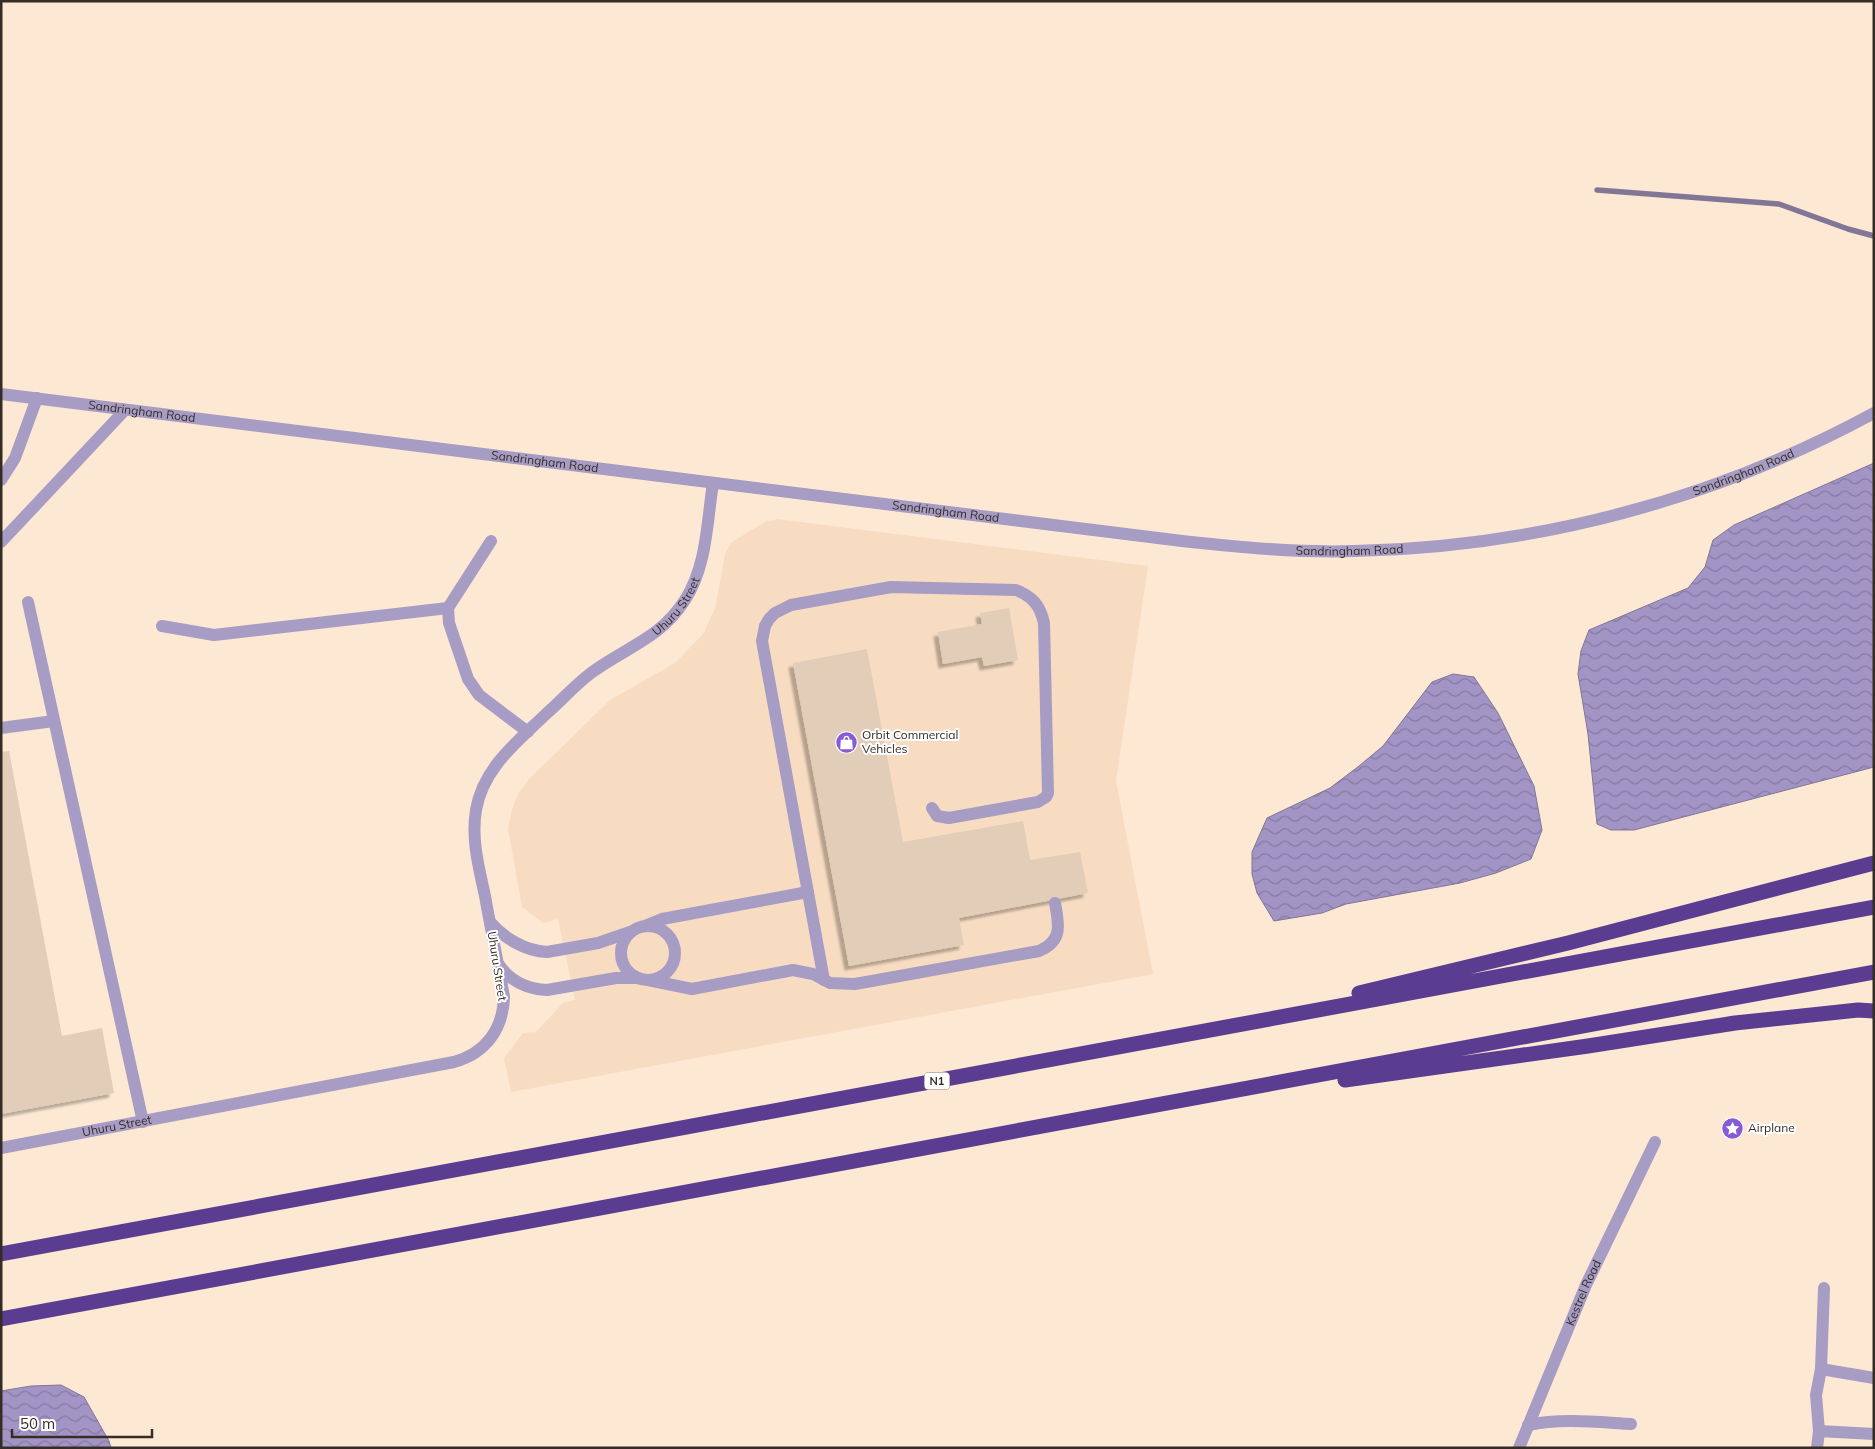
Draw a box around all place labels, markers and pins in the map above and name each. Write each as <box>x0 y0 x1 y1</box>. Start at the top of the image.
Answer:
place label: Orbit Commercial Vehicles <box>862 727 958 756</box>
shop icon: Orbit Commercial Vehicles <box>834 730 858 754</box>
place icon: Airplane <box>1720 1116 1744 1140</box>
place label: Airplane <box>1748 1120 1795 1135</box>

